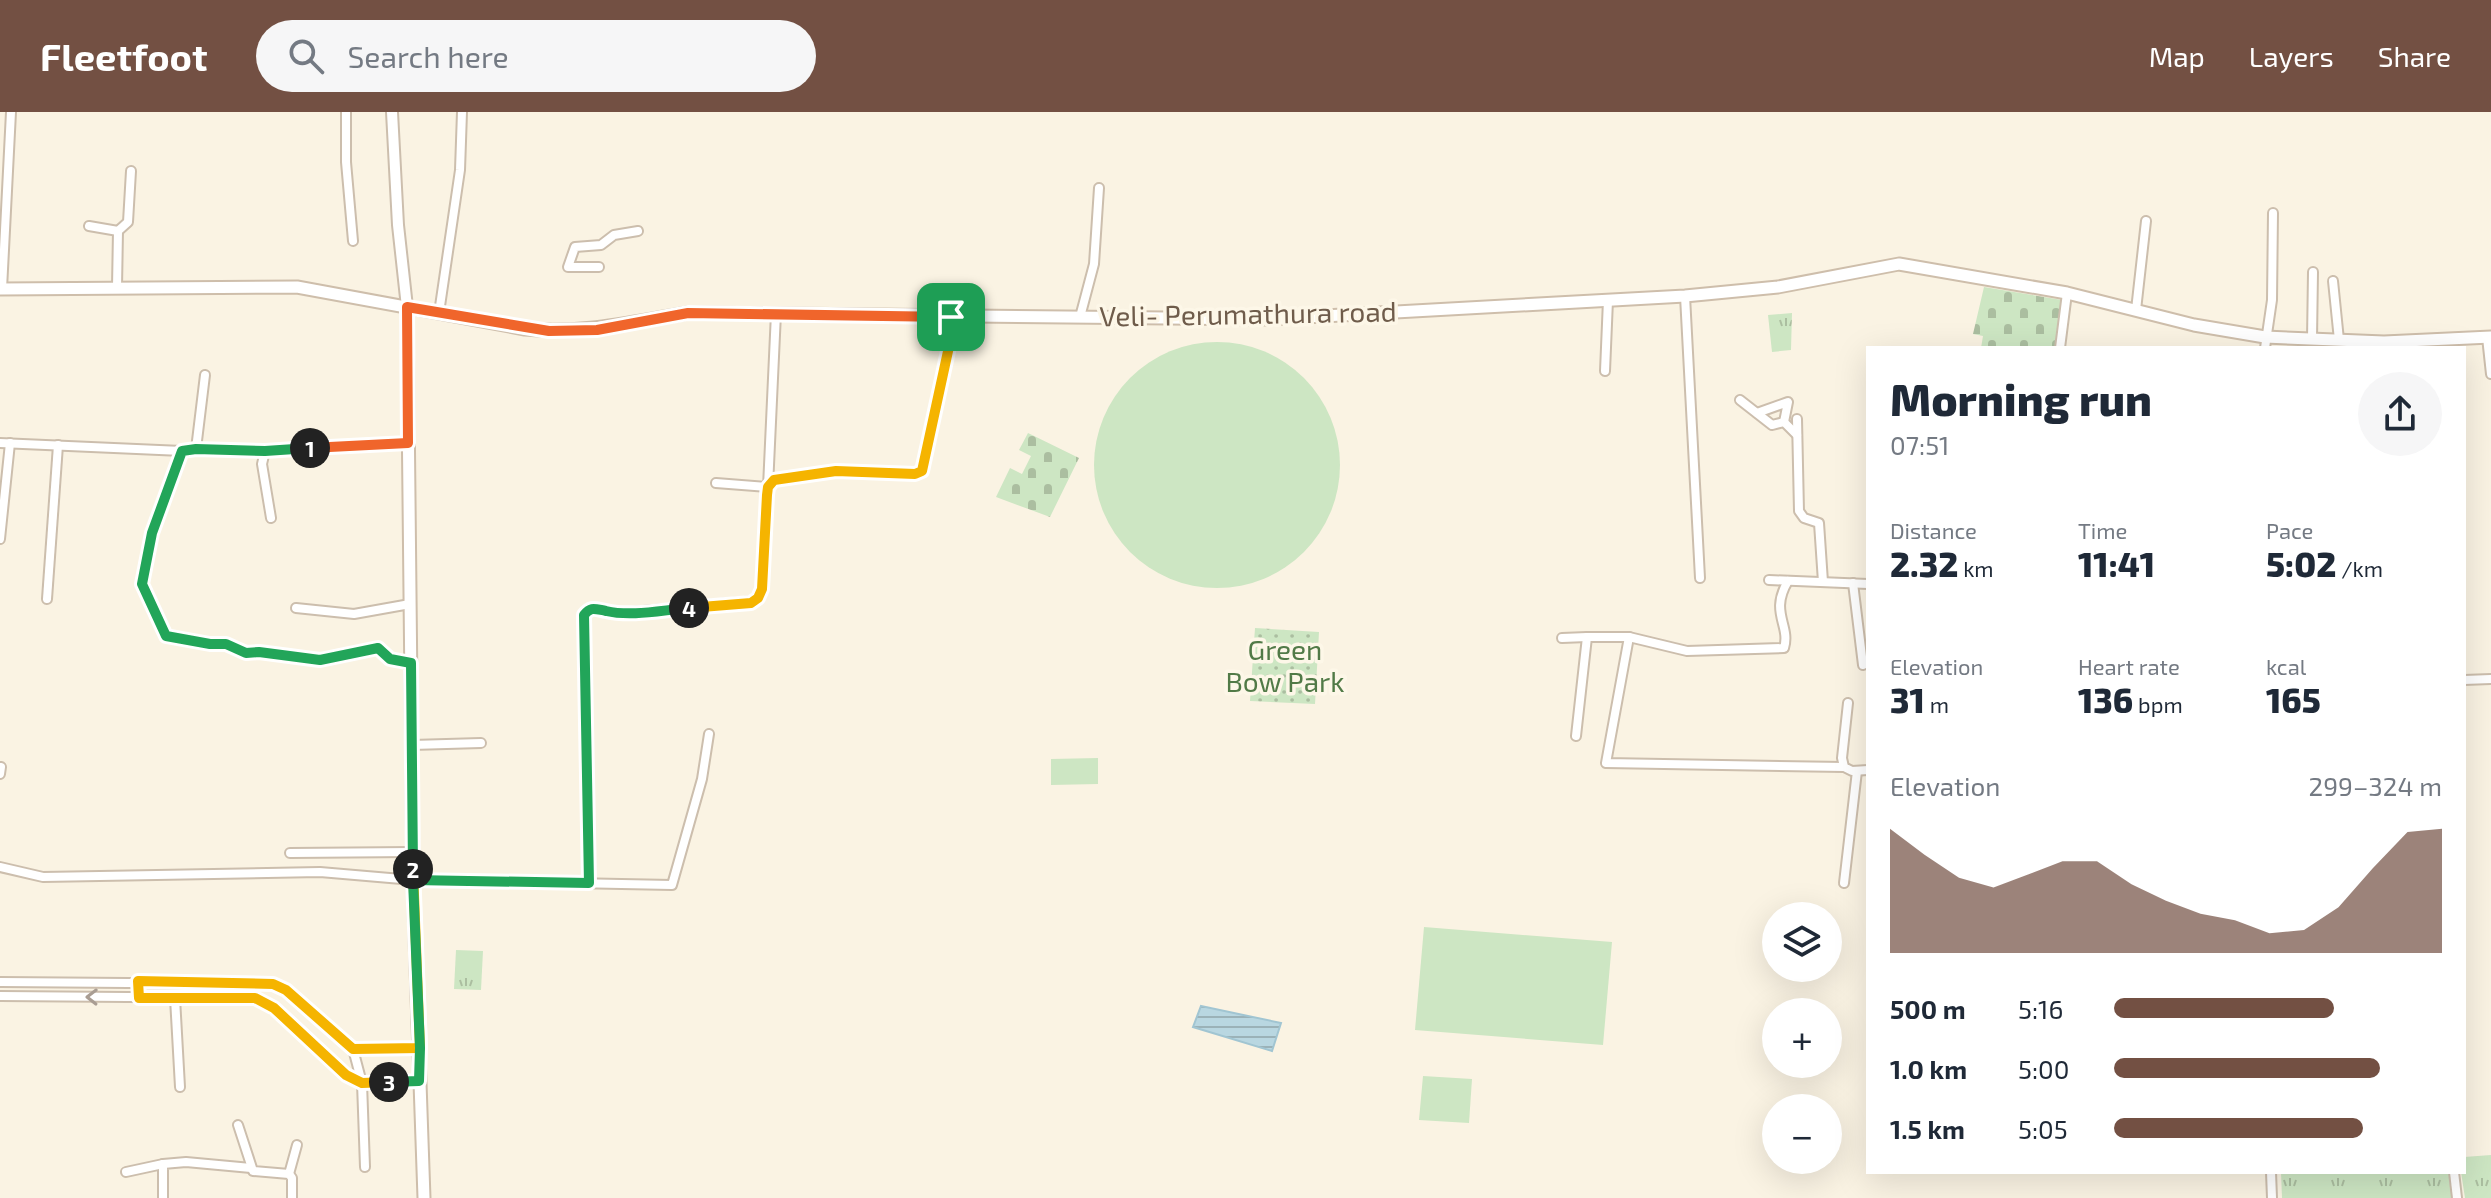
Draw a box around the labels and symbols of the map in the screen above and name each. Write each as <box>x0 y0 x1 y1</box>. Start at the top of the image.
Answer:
pin <box>917 283 985 351</box>
street label: Veli- Perumathura road <box>1099 293 1397 333</box>
pin: 1 <box>290 428 330 468</box>
pin: 4 <box>669 588 709 628</box>
park label: Green Bow Park <box>1225 632 1345 698</box>
pin: 2 <box>393 849 433 889</box>
one-way arrow <box>85 989 98 1006</box>
pin: 3 <box>369 1062 409 1102</box>

